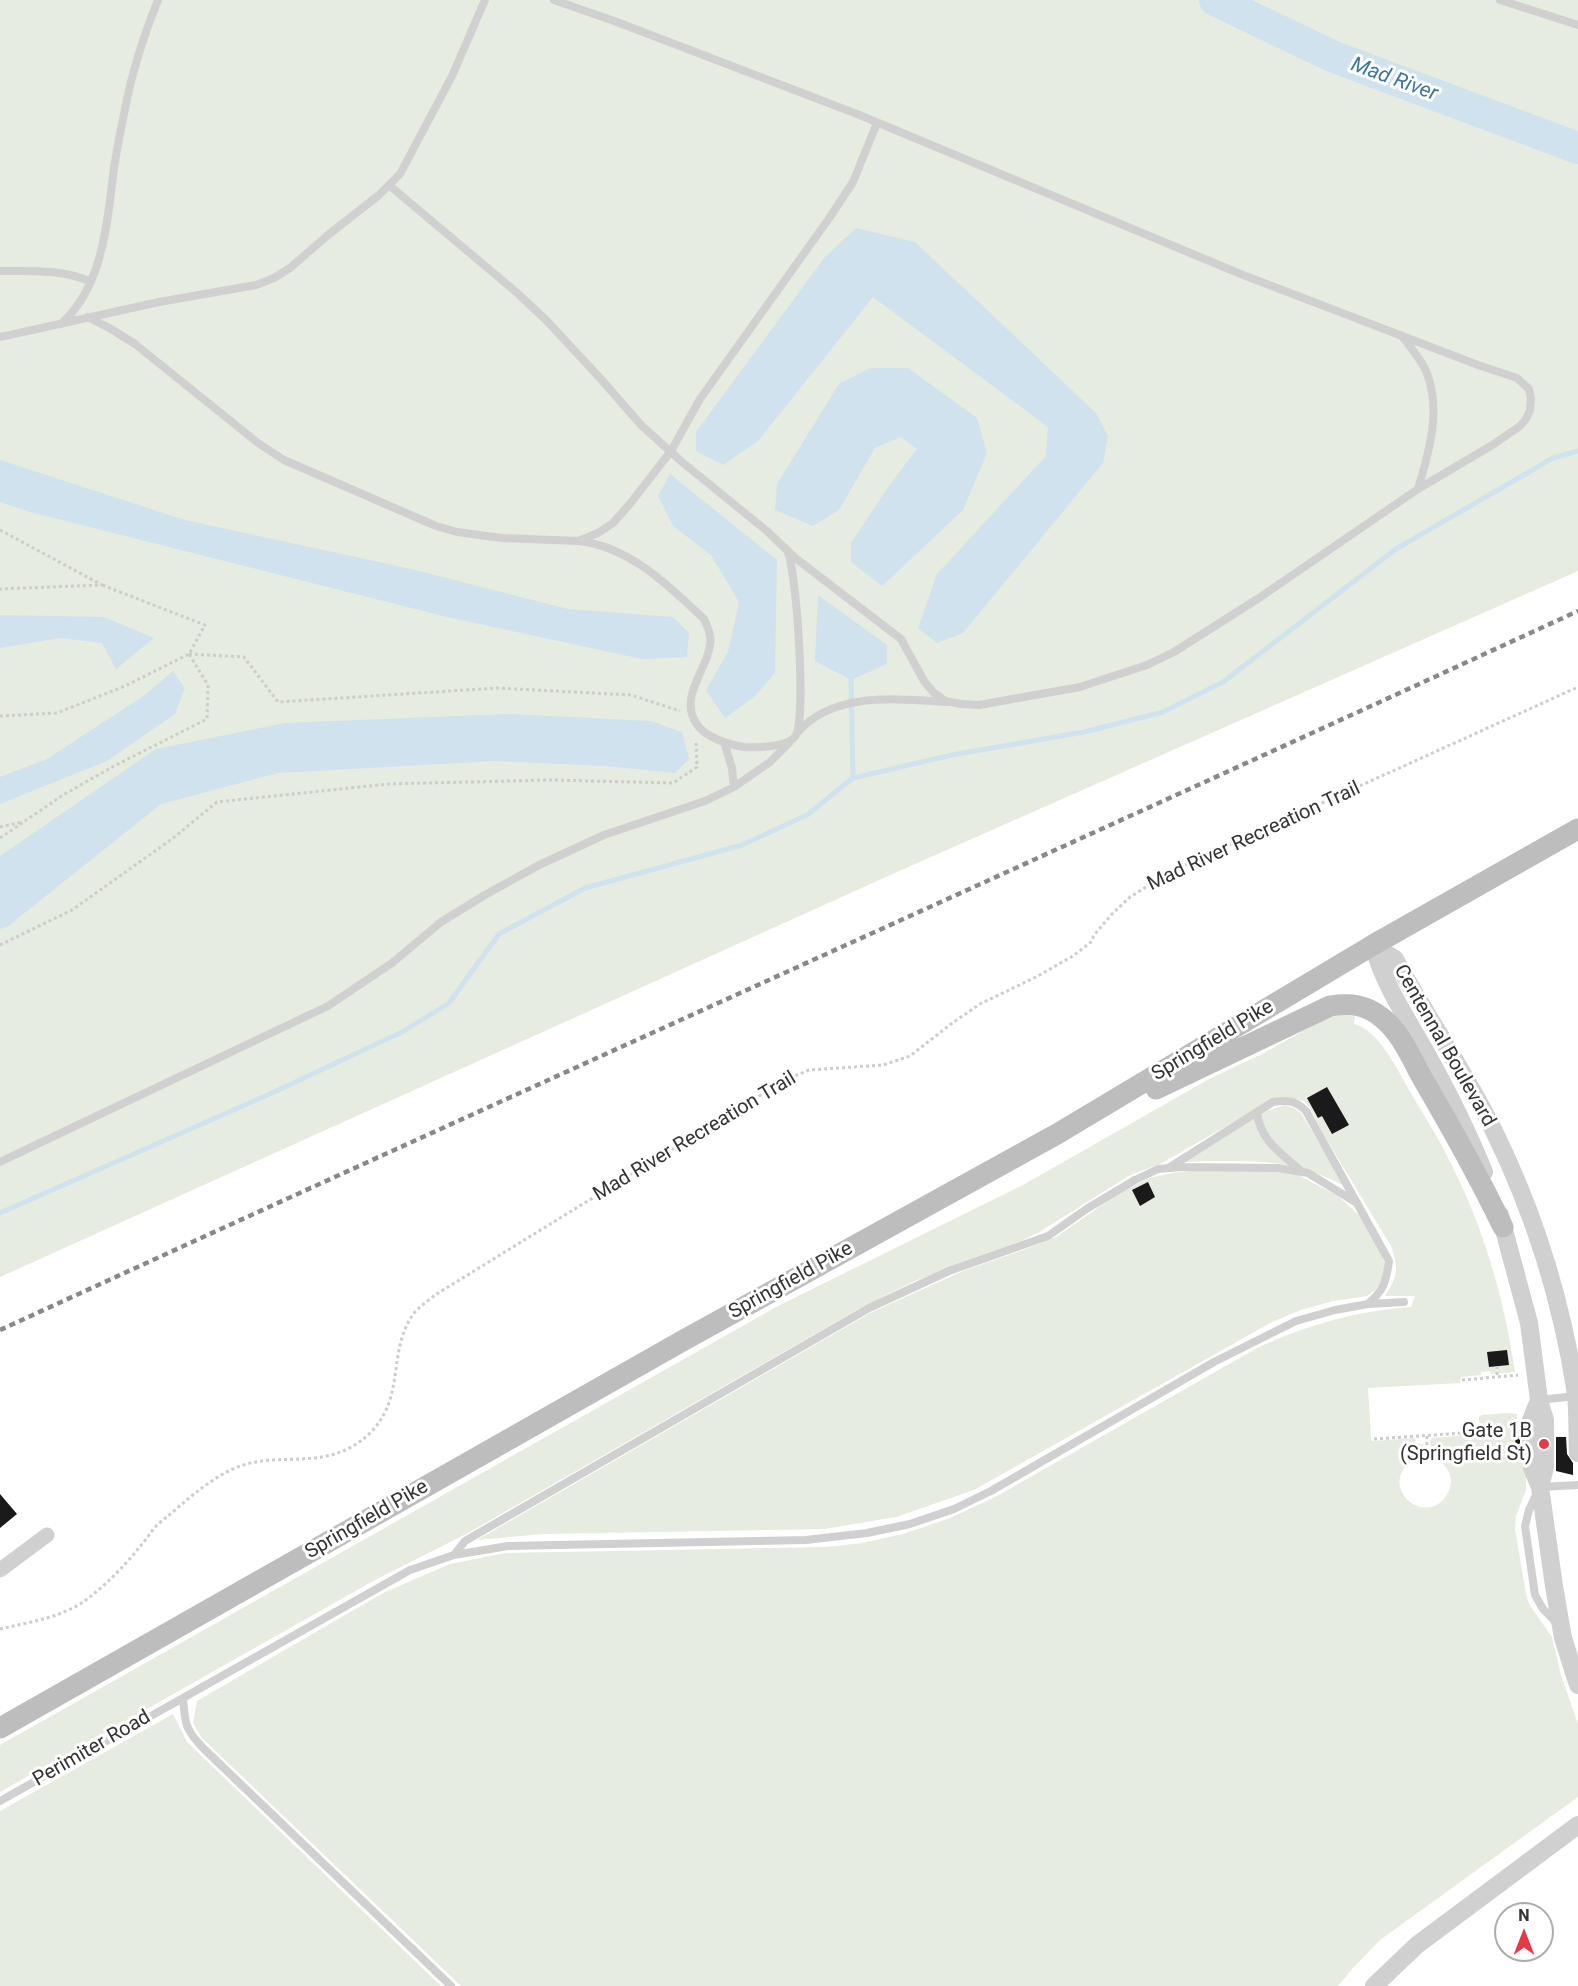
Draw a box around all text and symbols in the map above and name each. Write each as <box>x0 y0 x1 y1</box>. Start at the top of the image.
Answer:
water label: Mad River <box>1347 53 1441 107</box>
street label: Mad River Recreation Trail <box>1144 777 1364 897</box>
street label: Centennal Boulevard <box>1388 961 1500 1131</box>
street label: Springfield Pike <box>1148 995 1278 1087</box>
street label: Mad River Recreation Trail <box>589 1067 801 1207</box>
street label: Springfield Pike <box>725 1237 857 1325</box>
place label: Gate 1B (Springfield St) <box>1400 1420 1532 1467</box>
marker: Gate 1B (Springfield St) <box>1537 1437 1551 1451</box>
street label: Springfield Pike <box>301 1475 433 1565</box>
street label: Perimiter Road <box>29 1706 155 1792</box>
north arrow <box>1494 1902 1554 1962</box>
text: N <box>1518 1906 1530 1925</box>

